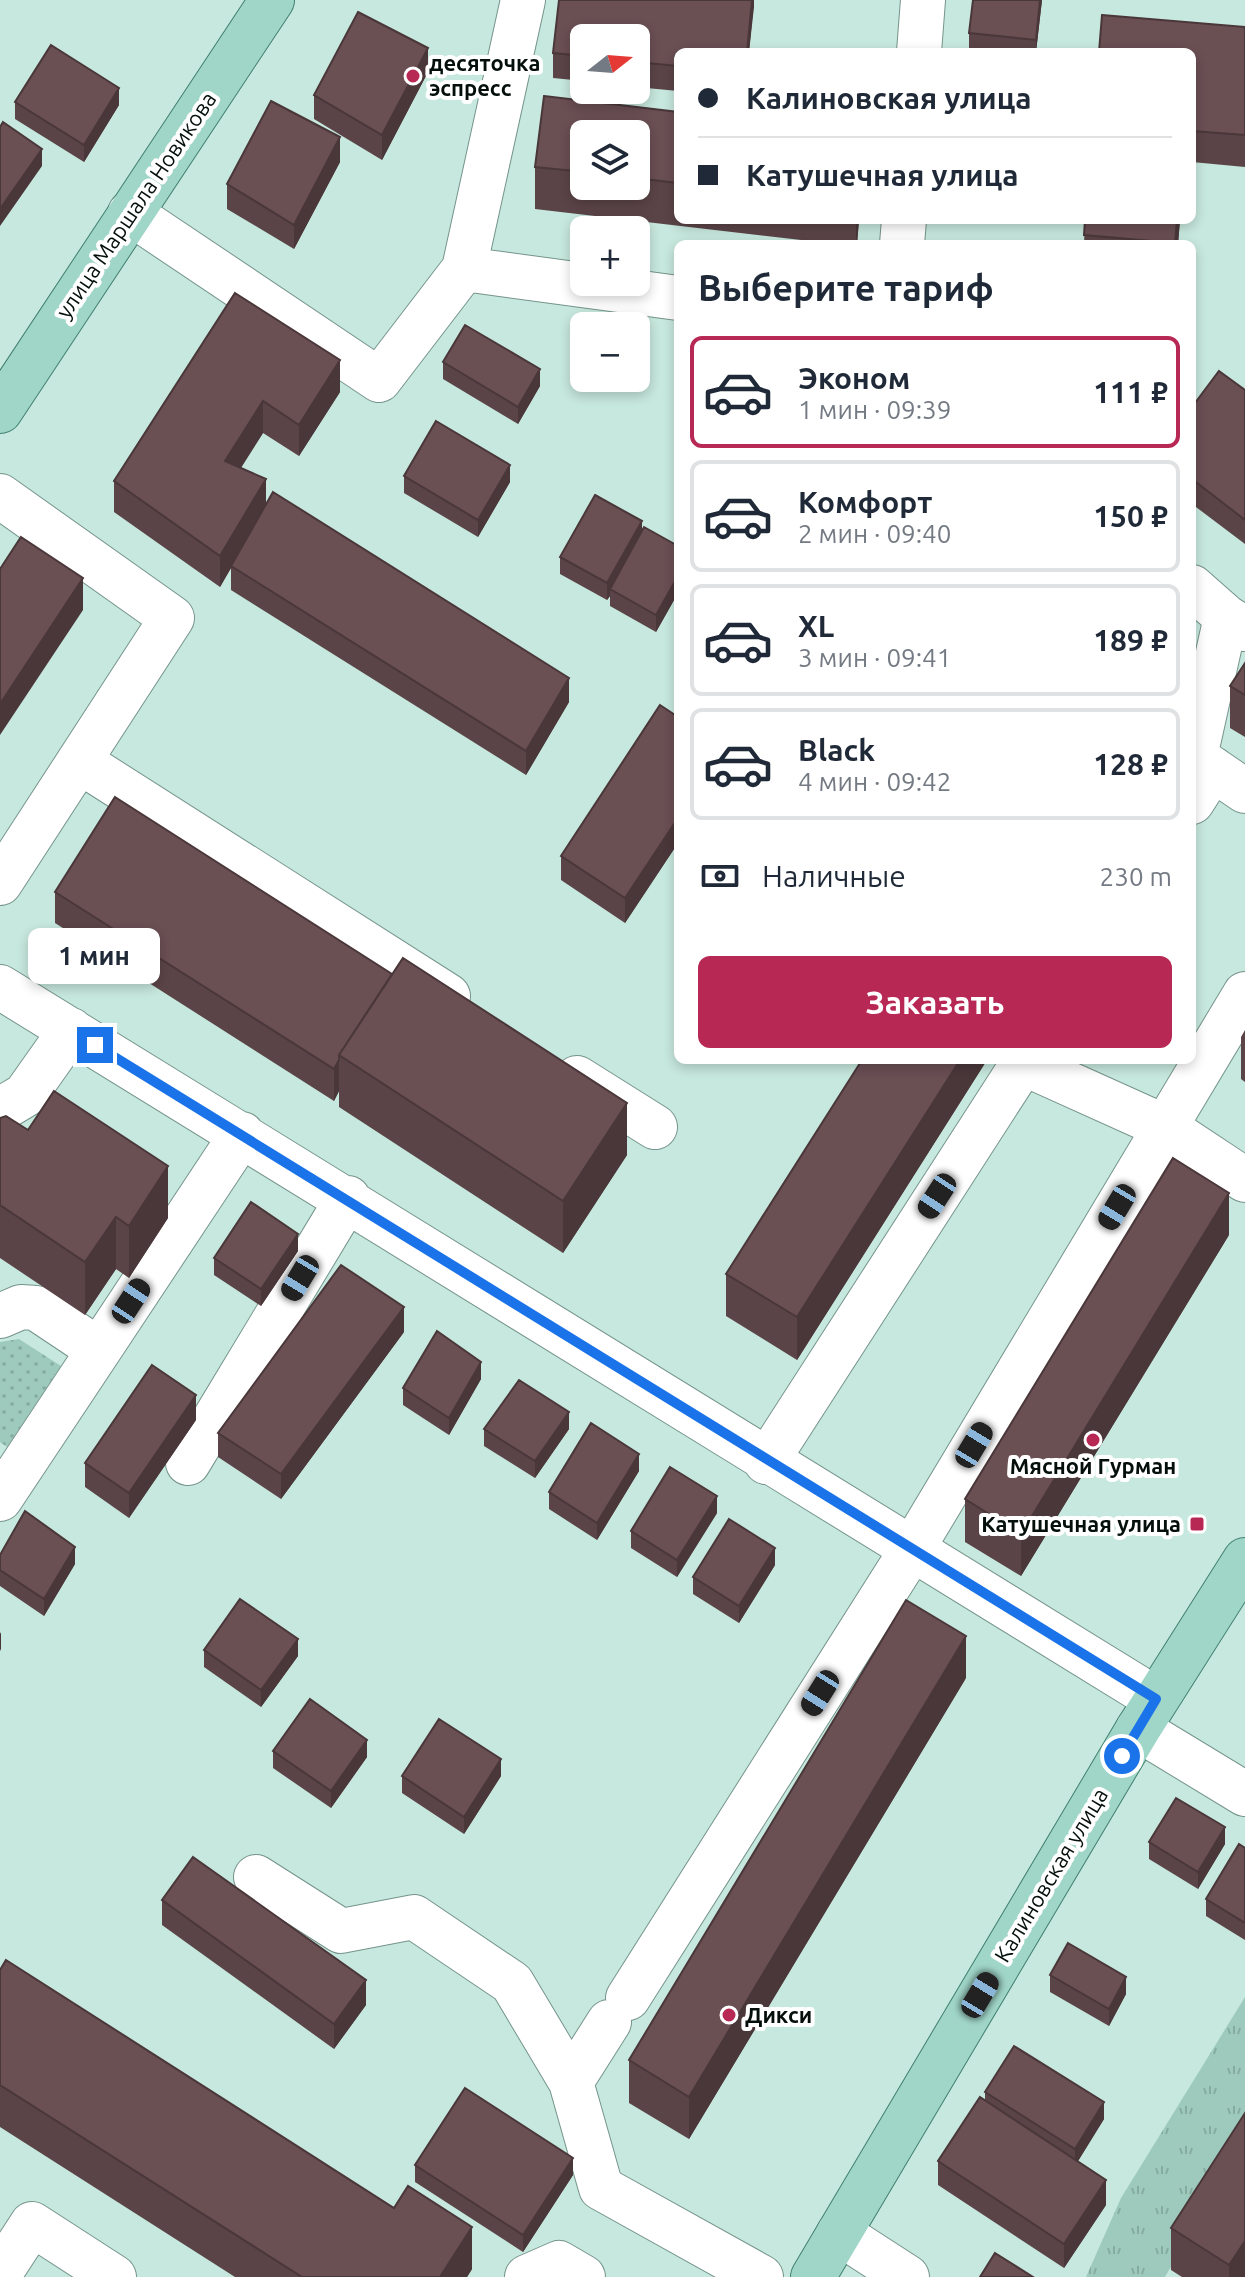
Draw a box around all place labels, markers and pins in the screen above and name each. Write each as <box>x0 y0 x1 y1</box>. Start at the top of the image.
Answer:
place label: десяточка эспресс <box>429 50 540 100</box>
marker: десяточка эспресс <box>404 67 422 85</box>
marker: Мясной Гурман <box>1084 1431 1102 1449</box>
place label: Мясной Гурман <box>1010 1453 1176 1478</box>
place label: Катушечная улица <box>981 1511 1181 1536</box>
marker: Катушечная улица <box>1188 1515 1206 1533</box>
place label: Дикси <box>745 2002 812 2027</box>
marker: Дикси <box>720 2006 738 2024</box>

